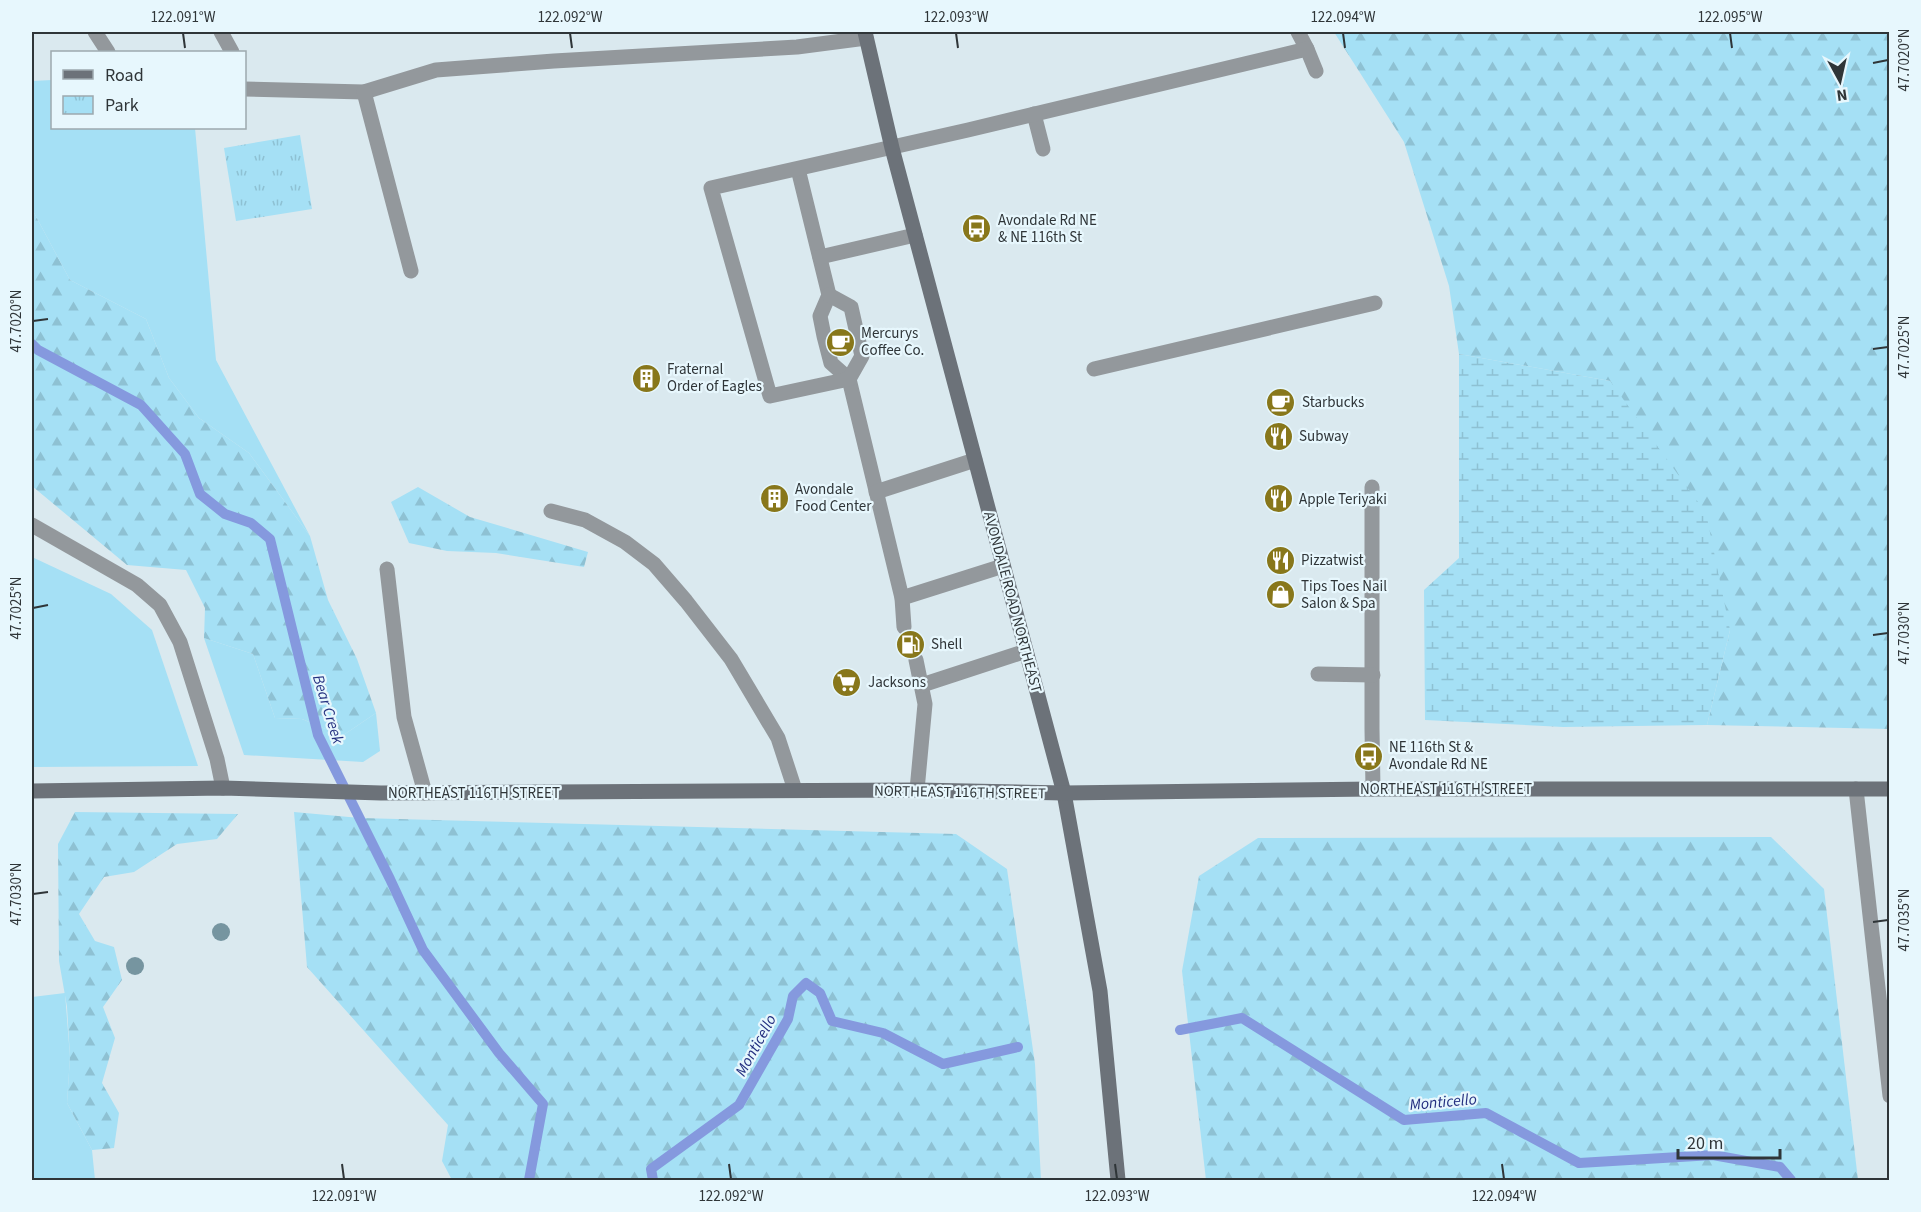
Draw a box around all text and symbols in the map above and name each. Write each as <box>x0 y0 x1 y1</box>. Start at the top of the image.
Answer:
text: 122.091°W <box>150 7 216 28</box>
text: 122.092°W <box>537 7 603 28</box>
text: 122.093°W <box>923 7 989 28</box>
text: 122.094°W <box>1310 7 1376 28</box>
text: 122.095°W <box>1697 7 1763 28</box>
text: 47.7020°N <box>1894 28 1915 92</box>
legend <box>51 51 246 129</box>
north arrow <box>1810 51 1870 111</box>
text: Road <box>105 63 144 88</box>
text: N <box>1835 83 1849 106</box>
text: Park <box>105 93 139 118</box>
place label: Avondale Rd NE & NE 116th St <box>998 210 1097 248</box>
bus stop icon: Avondale Rd NE & NE 116th St <box>961 213 993 245</box>
text: 47.7020°N <box>6 289 27 353</box>
text: 47.7025°N <box>1894 315 1915 379</box>
place label: Mercurys Coffee Co. <box>861 323 924 361</box>
cafe icon: Mercurys Coffee Co. <box>824 326 856 358</box>
place label: Fraternal Order of Eagles <box>667 359 762 397</box>
building icon: Fraternal Order of Eagles <box>630 362 662 394</box>
cafe icon: Starbucks <box>1265 386 1297 418</box>
place label: Starbucks <box>1302 392 1364 413</box>
restaurant icon: Subway <box>1262 420 1294 452</box>
place label: Subway <box>1299 426 1349 447</box>
place label: Avondale Food Center <box>795 479 872 517</box>
building icon: Avondale Food Center <box>758 482 790 514</box>
restaurant icon: Apple Teriyaki <box>1262 483 1294 515</box>
place label: Apple Teriyaki <box>1299 489 1387 510</box>
street label: AVONDALE ROAD NORTHEAST <box>978 509 1047 695</box>
restaurant icon: Pizzatwist <box>1264 544 1296 576</box>
place label: Pizzatwist <box>1301 550 1364 571</box>
text: 47.7025°N <box>6 576 27 640</box>
place label: Tips Toes Nail Salon & Spa <box>1301 576 1387 614</box>
shop icon: Tips Toes Nail Salon & Spa <box>1264 579 1296 611</box>
text: 47.7030°N <box>1894 601 1915 665</box>
fuel station icon: Shell <box>894 628 926 660</box>
place label: Shell <box>931 634 962 655</box>
supermarket icon: Jacksons <box>831 666 863 698</box>
water label: Bear Creek <box>307 672 349 747</box>
place label: Jacksons <box>868 672 926 693</box>
place label: NE 116th St & Avondale Rd NE <box>1389 737 1488 775</box>
bus stop icon: NE 116th St & Avondale Rd NE <box>1352 740 1384 772</box>
street label: NORTHEAST 116TH STREET <box>1360 779 1532 800</box>
street label: NORTHEAST 116TH STREET <box>874 781 1046 804</box>
street label: NORTHEAST 116TH STREET <box>388 783 560 804</box>
text: 47.7030°N <box>6 862 27 926</box>
text: 47.7035°N <box>1894 888 1915 952</box>
water label: Monticello <box>730 1011 782 1080</box>
water label: Monticello <box>1409 1088 1478 1116</box>
scale bar <box>1678 1122 1780 1160</box>
text: 20 m <box>1687 1131 1723 1156</box>
text: 122.091°W <box>311 1186 377 1207</box>
text: 122.092°W <box>698 1186 764 1207</box>
text: 122.093°W <box>1084 1186 1150 1207</box>
text: 122.094°W <box>1471 1186 1537 1207</box>

